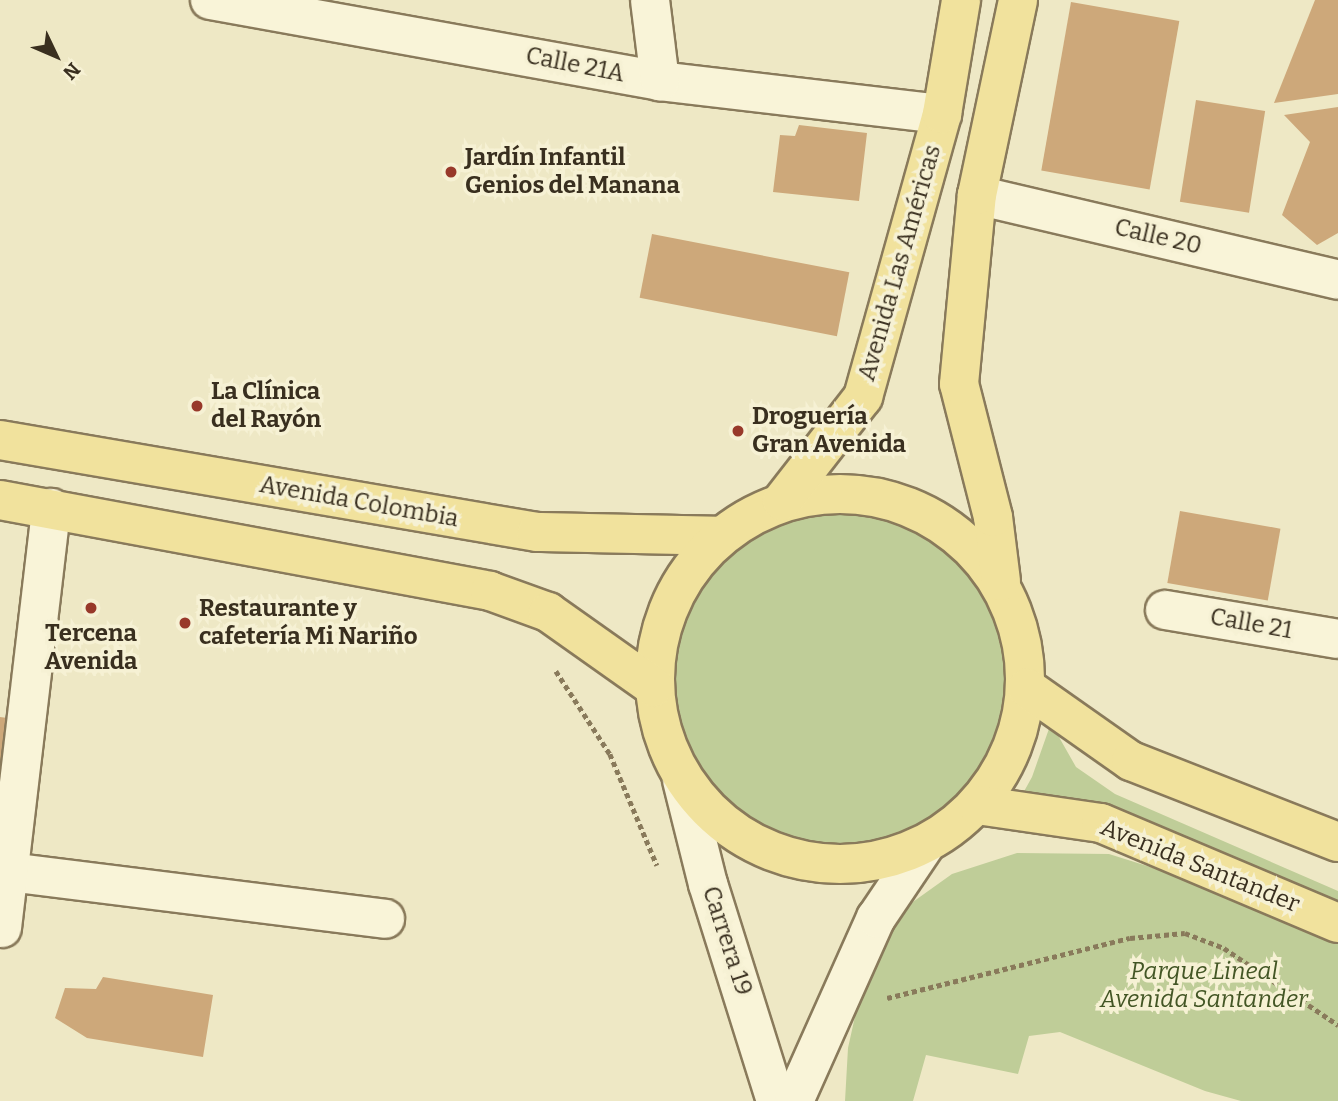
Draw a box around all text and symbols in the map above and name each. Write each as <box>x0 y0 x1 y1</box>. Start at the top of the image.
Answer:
north arrow <box>21 21 91 91</box>
street label: Calle 21A <box>523 41 627 89</box>
text: N <box>58 58 85 84</box>
street label: Avenida Las Américas <box>853 142 947 384</box>
place label: Jardín Infantil Genios del Manana <box>465 144 680 200</box>
marker: Jardín Infantil Genios del Manana <box>443 164 459 180</box>
street label: Calle 20 <box>1112 213 1204 261</box>
place label: La Clínica del Rayón <box>211 378 321 434</box>
marker: La Clínica del Rayón <box>189 398 205 414</box>
place label: Droguería Gran Avenida <box>752 403 906 459</box>
marker: Droguería Gran Avenida <box>730 423 746 439</box>
street label: Avenida Colombia <box>257 470 461 534</box>
place label: Restaurante y cafetería Mi Nariño <box>199 595 418 651</box>
marker: Tercena Avenida <box>83 600 99 616</box>
street label: Calle 21 <box>1208 603 1294 645</box>
marker: Restaurante y cafetería Mi Nariño <box>177 615 193 631</box>
place label: Tercena Avenida <box>44 620 138 676</box>
street label: Avenida Santander <box>1096 813 1304 919</box>
street label: Carrera 19 <box>696 883 758 999</box>
park label: Parque Lineal Avenida Santander <box>1100 958 1308 1014</box>

